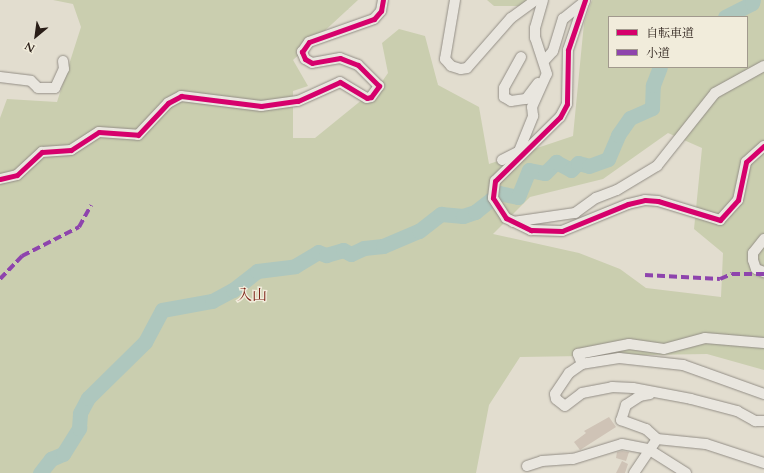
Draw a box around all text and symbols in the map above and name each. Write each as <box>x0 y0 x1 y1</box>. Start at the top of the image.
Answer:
north arrow <box>16 16 56 56</box>
legend <box>608 16 748 68</box>
text: 自転車道 <box>646 25 694 41</box>
text: N <box>22 38 38 56</box>
text: 小道 <box>646 45 670 61</box>
district label: 入山 <box>237 287 267 305</box>

